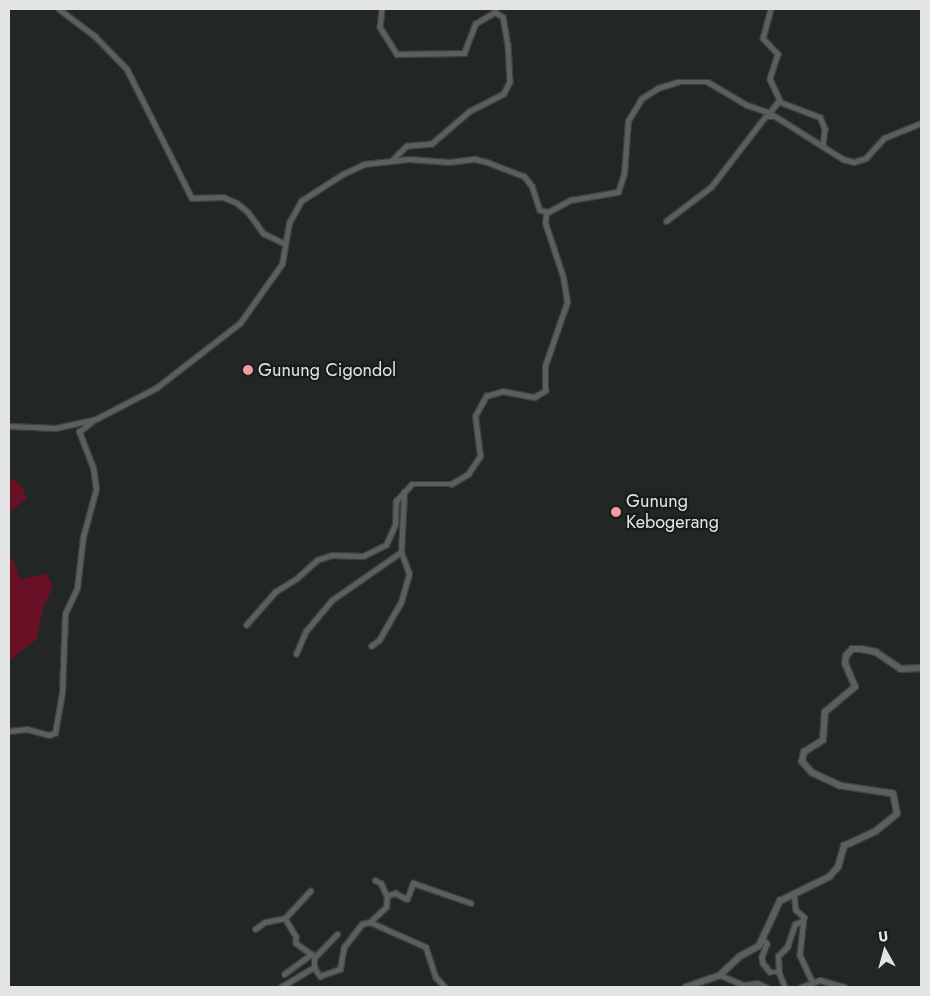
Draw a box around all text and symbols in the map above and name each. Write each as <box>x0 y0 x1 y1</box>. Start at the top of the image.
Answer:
place label: Gunung Cigondol <box>258 359 396 381</box>
marker: Gunung Cigondol <box>242 364 254 376</box>
place label: Gunung Kebogerang <box>626 491 719 534</box>
marker: Gunung Kebogerang <box>610 506 622 518</box>
north arrow <box>860 926 910 976</box>
text: U <box>877 926 889 947</box>

